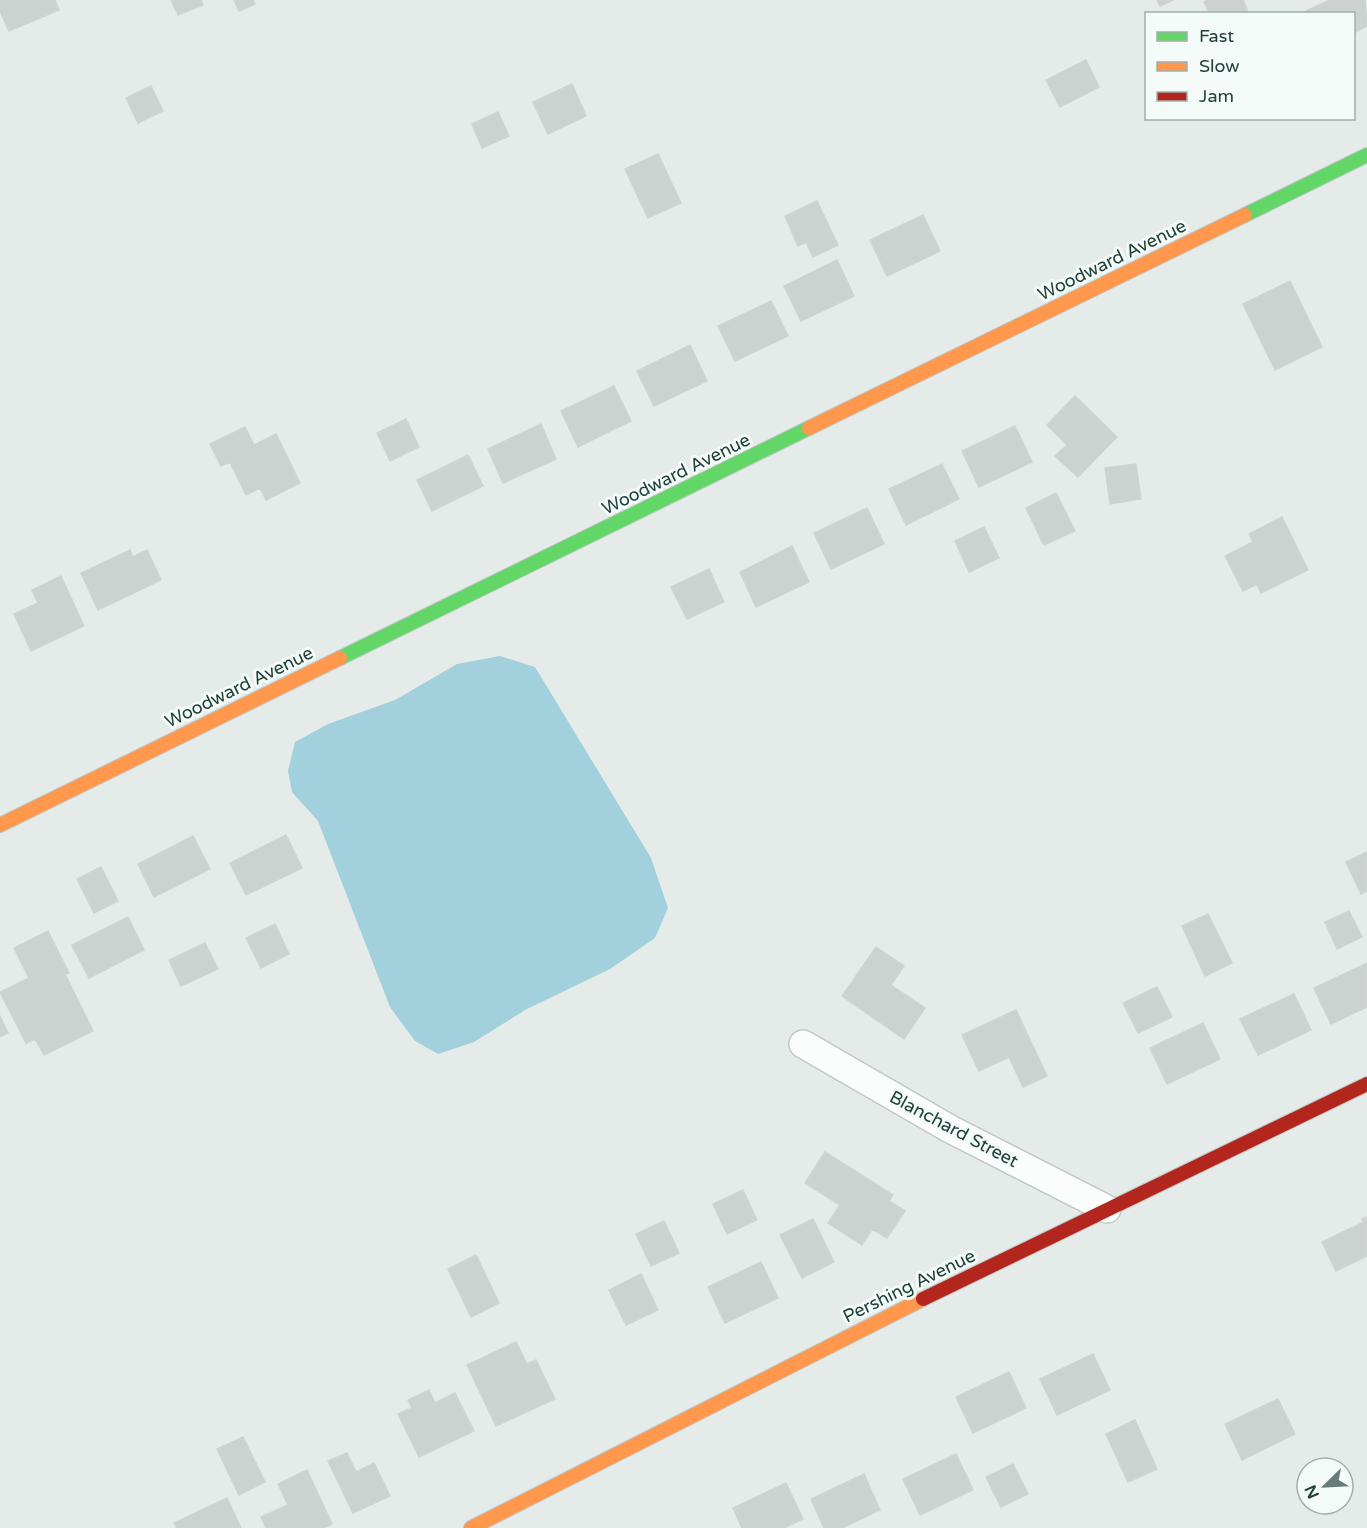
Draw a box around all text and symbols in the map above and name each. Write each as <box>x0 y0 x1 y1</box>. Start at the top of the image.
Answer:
legend <box>1145 12 1355 120</box>
text: Fast <box>1199 25 1234 47</box>
text: Slow <box>1199 55 1240 77</box>
text: Jam <box>1199 85 1234 107</box>
street label: Woodward Avenue <box>1034 215 1190 305</box>
street label: Woodward Avenue <box>598 429 754 519</box>
street label: Woodward Avenue <box>161 642 317 732</box>
street label: Blanchard Street <box>886 1086 1022 1172</box>
street label: Pershing Avenue <box>839 1244 979 1328</box>
north arrow <box>1295 1456 1355 1516</box>
text: N <box>1300 1482 1324 1502</box>

